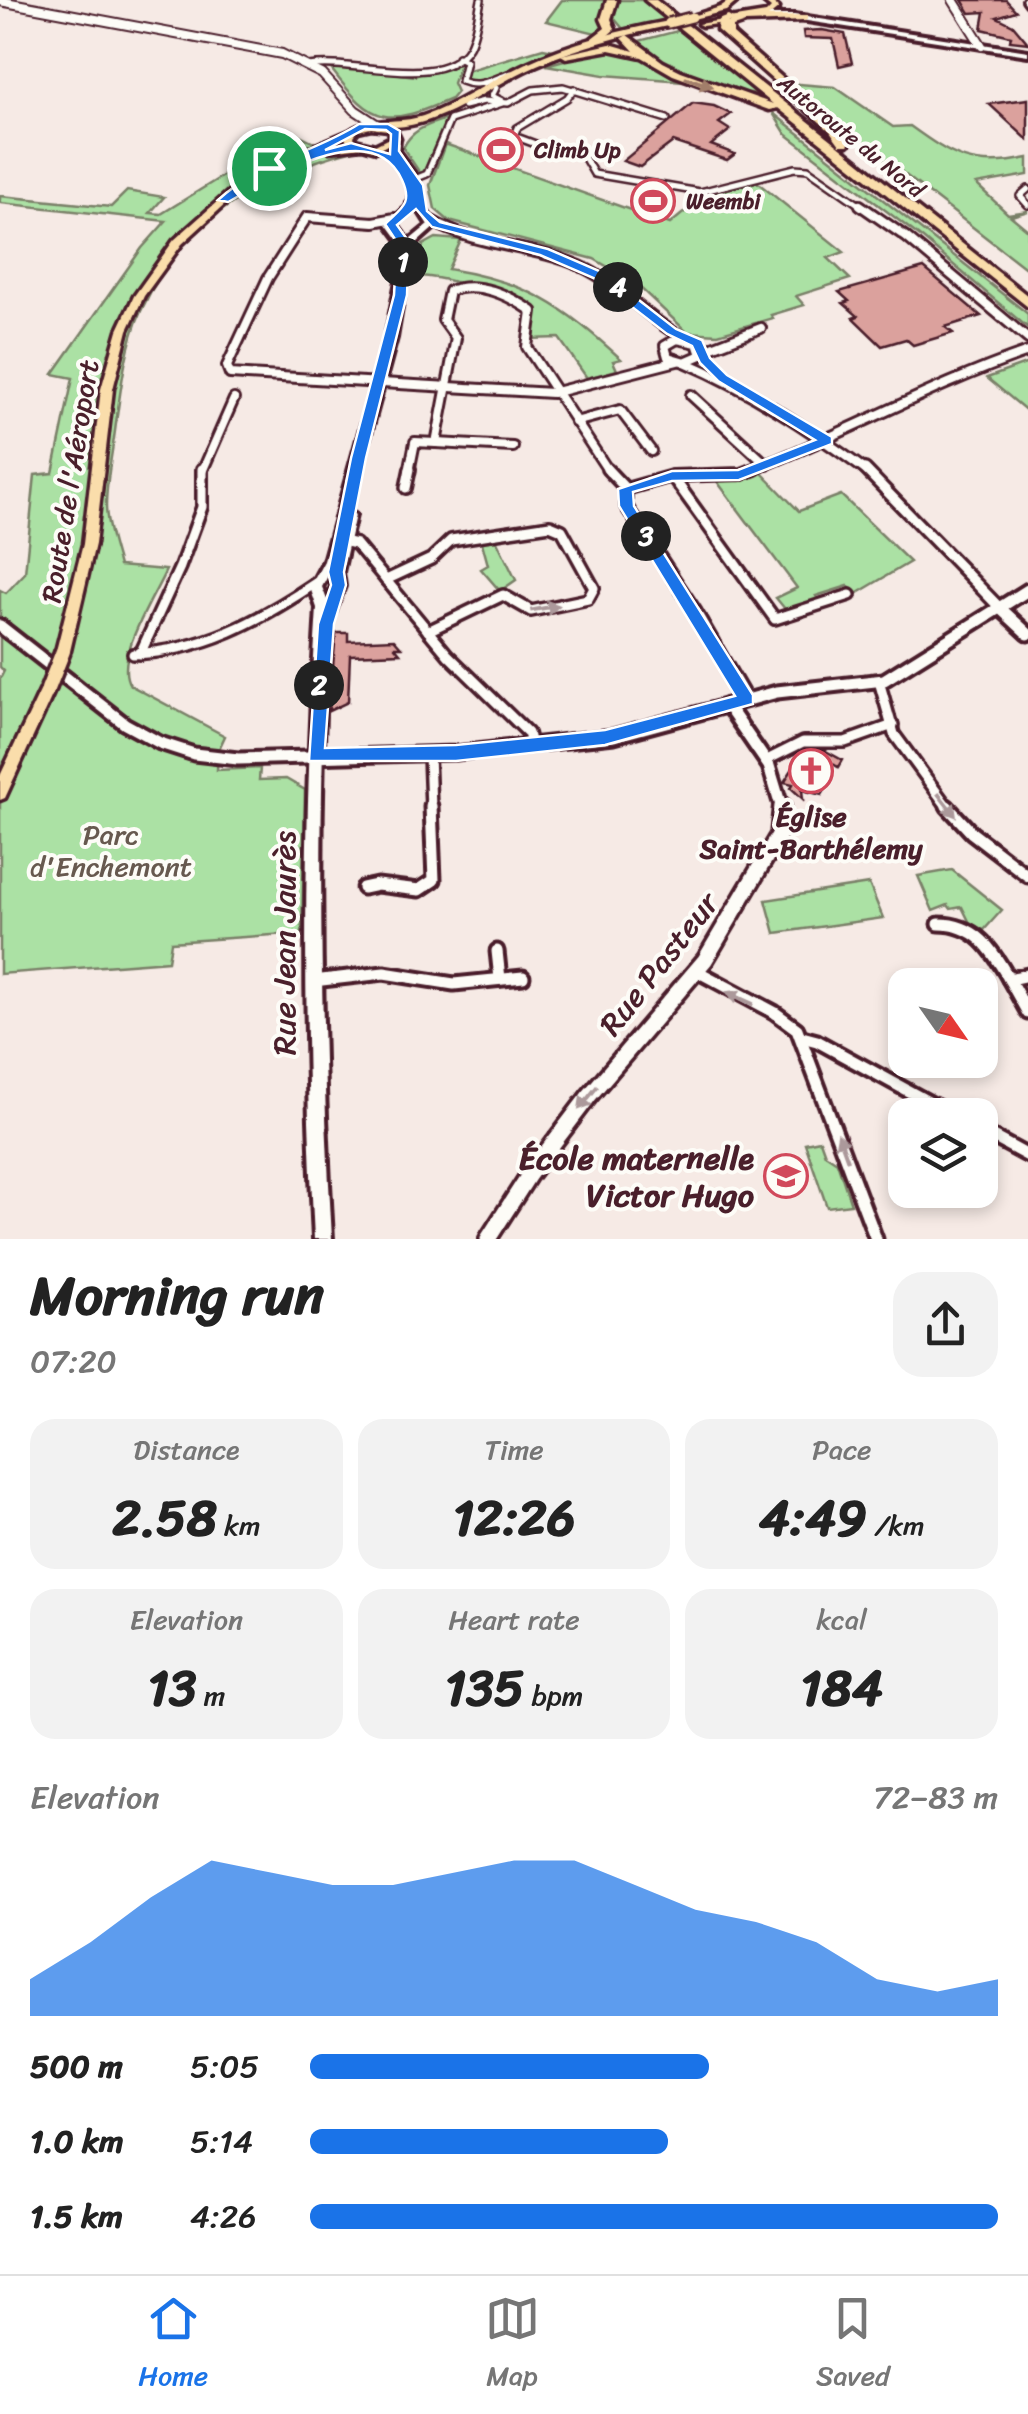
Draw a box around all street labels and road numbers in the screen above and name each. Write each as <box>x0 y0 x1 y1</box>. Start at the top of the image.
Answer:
street label: Autoroute du Nord <box>768 63 935 209</box>
street label: Route de l'Aéroport <box>27 356 113 606</box>
street label: Rue Jean Jaurès <box>256 831 313 1055</box>
street label: Rue Pasteur <box>584 877 735 1049</box>

